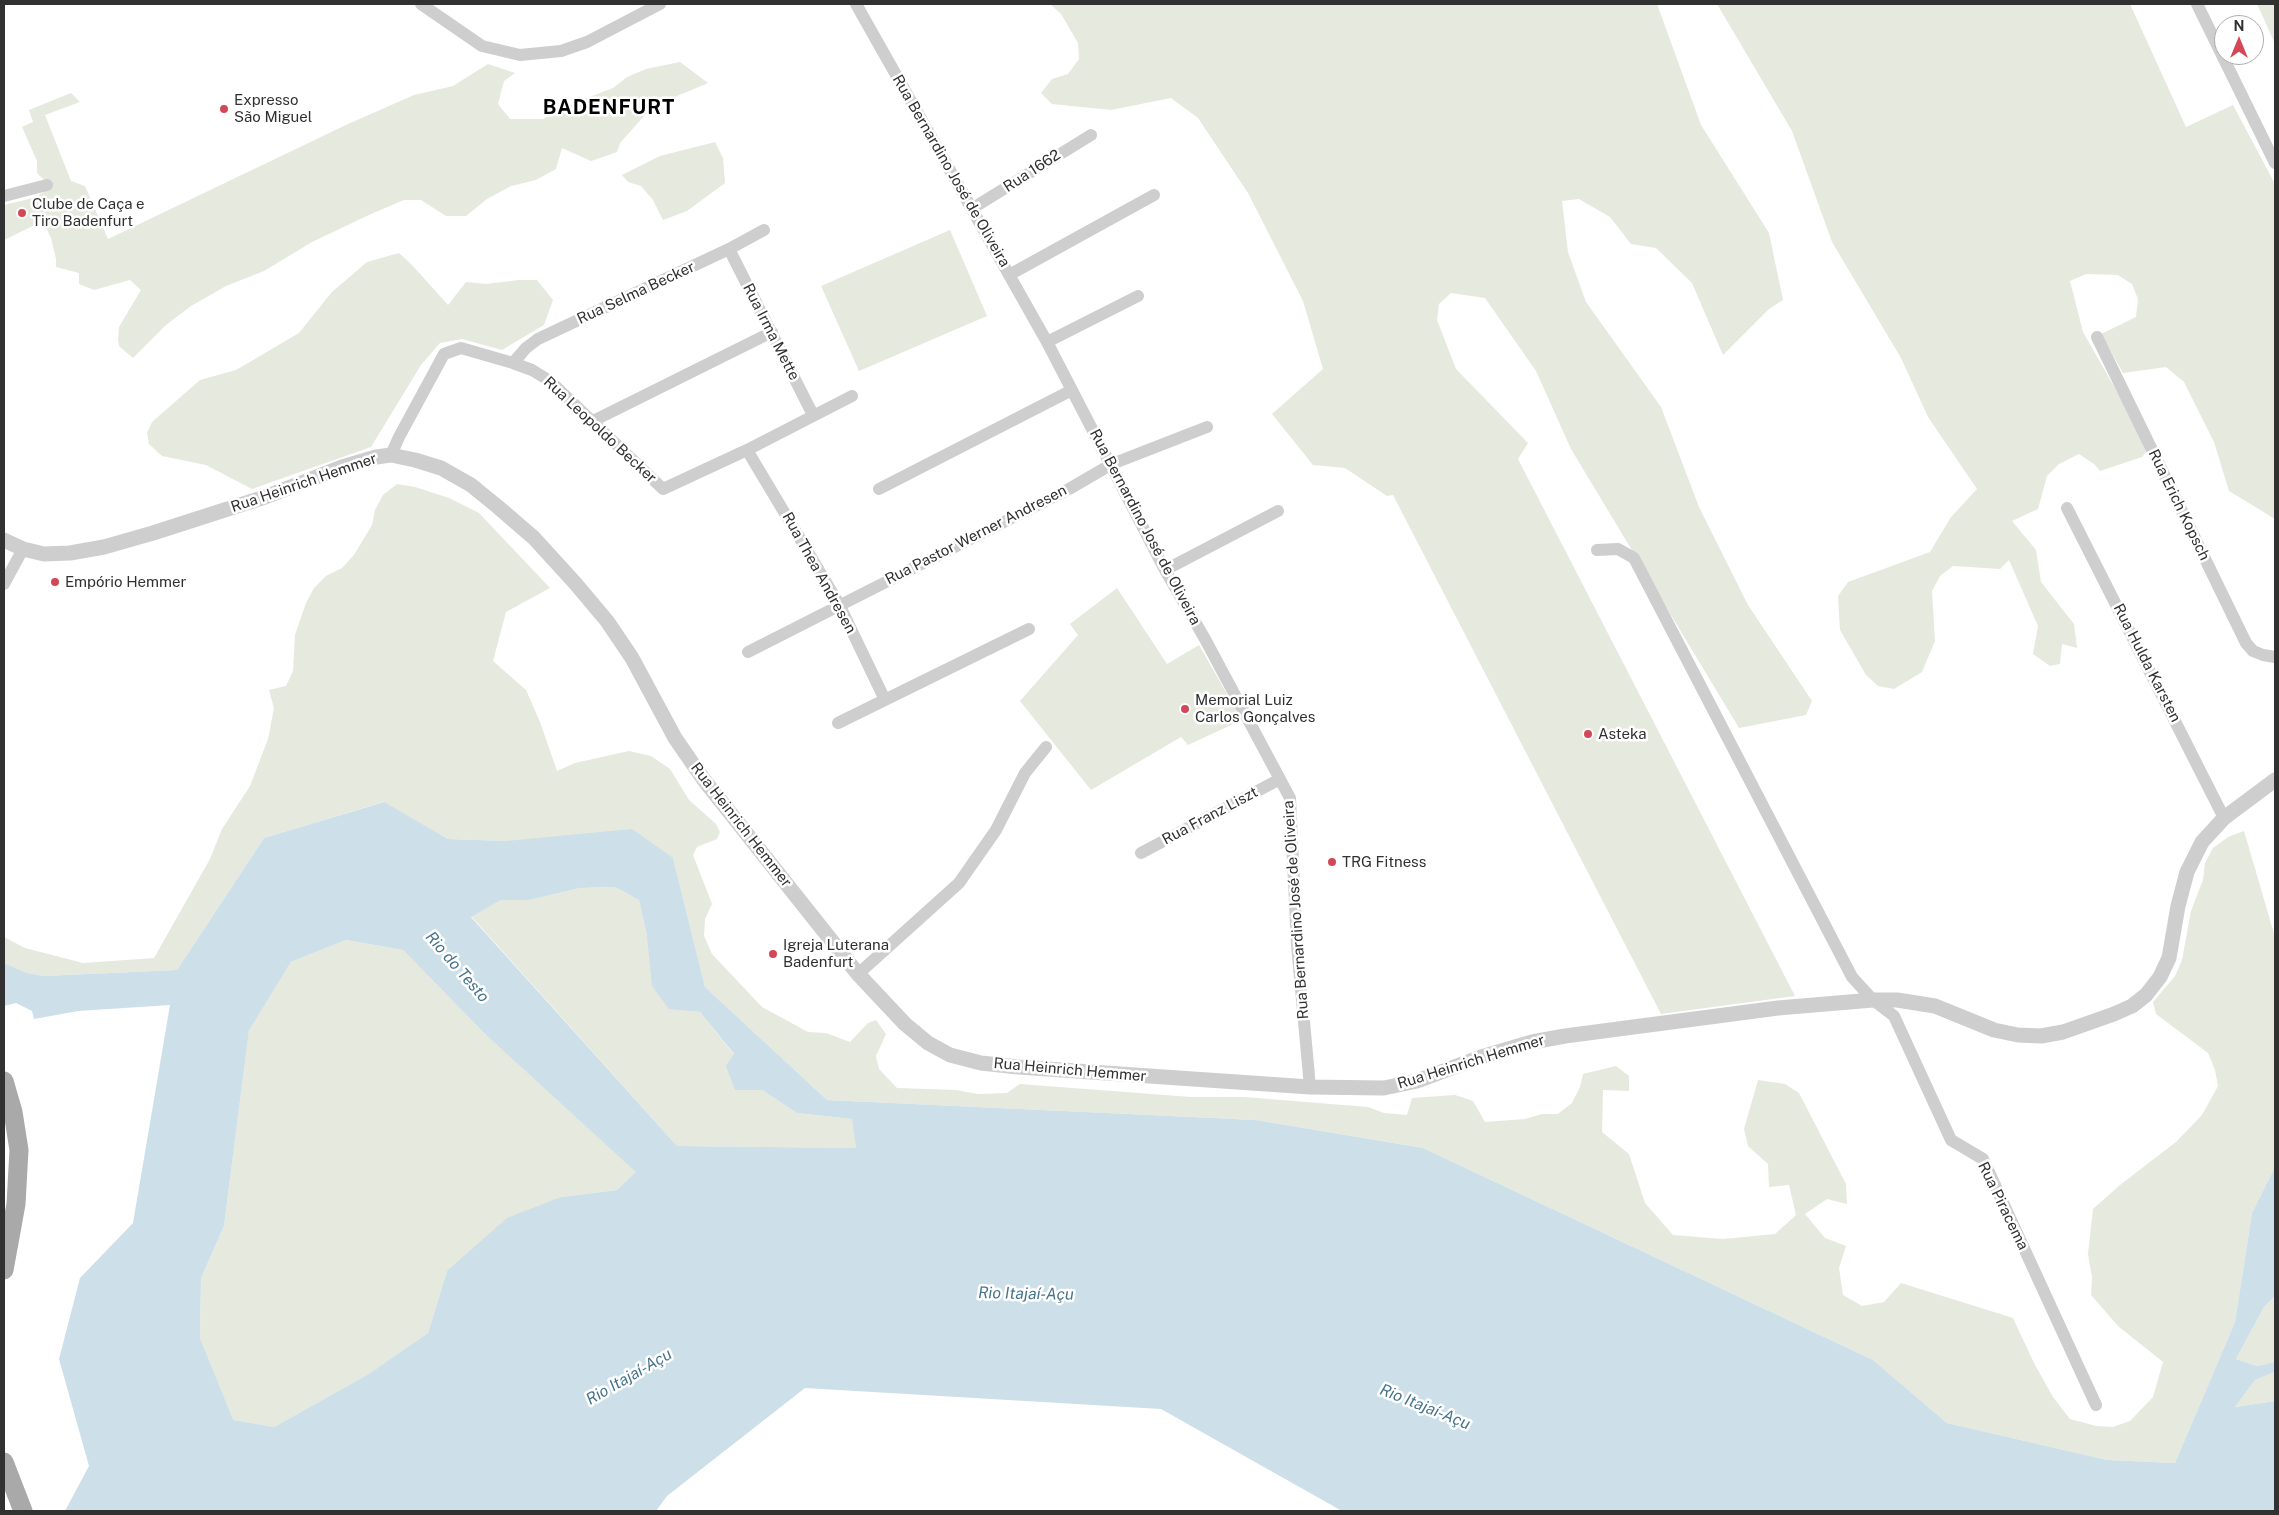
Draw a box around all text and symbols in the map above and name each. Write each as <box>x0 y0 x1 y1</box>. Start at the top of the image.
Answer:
north arrow <box>2214 15 2264 65</box>
text: N <box>2234 18 2244 34</box>
street label: Rua Bernardino José de Oliveira <box>888 72 1014 270</box>
place label: Expresso São Miguel <box>234 91 312 126</box>
district label: BADENFURT <box>542 96 676 120</box>
marker: Expresso São Miguel <box>218 103 230 115</box>
street label: Rua 1662 <box>1000 146 1064 196</box>
place label: Clube de Caça e Tiro Badenfurt <box>32 195 145 230</box>
marker: Clube de Caça e Tiro Badenfurt <box>16 207 28 219</box>
street label: Rua Selma Becker <box>574 258 698 328</box>
street label: Rua Irma Mette <box>739 281 803 383</box>
street label: Rua Leopoldo Becker <box>540 373 660 487</box>
street label: Rua Bernardino José de Oliveira <box>1086 426 1204 628</box>
street label: Rua Erich Kopsch <box>2144 447 2214 563</box>
street label: Rua Heinrich Hemmer <box>229 450 379 516</box>
street label: Rua Pastor Werner Andresen <box>882 481 1070 589</box>
street label: Rua Thea Andresen <box>778 509 860 637</box>
place label: Empório Hemmer <box>65 573 186 591</box>
marker: Empório Hemmer <box>49 576 61 588</box>
street label: Rua Hulda Karsten <box>2109 601 2185 725</box>
place label: Memorial Luiz Carlos Gonçalves <box>1195 691 1315 726</box>
marker: Memorial Luiz Carlos Gonçalves <box>1179 703 1191 715</box>
place label: Asteka <box>1598 725 1646 743</box>
marker: Asteka <box>1582 728 1594 740</box>
street label: Rua Heinrich Hemmer <box>687 759 795 891</box>
street label: Rua Franz Liszt <box>1159 783 1261 849</box>
street label: Rua Bernardino José de Oliveira <box>1279 800 1313 1020</box>
place label: TRG Fitness <box>1342 853 1426 871</box>
marker: TRG Fitness <box>1326 856 1338 868</box>
water label: Rio do Testo <box>421 928 493 1006</box>
place label: Igreja Luterana Badenfurt <box>783 936 889 971</box>
marker: Igreja Luterana Badenfurt <box>767 948 779 960</box>
street label: Rua Heinrich Hemmer <box>1395 1031 1547 1093</box>
street label: Rua Heinrich Hemmer <box>993 1054 1147 1086</box>
street label: Rua Piracema <box>1974 1159 2032 1253</box>
water label: Rio Itajaí-Açu <box>978 1284 1074 1304</box>
water label: Rio Itajaí-Açu <box>583 1345 675 1409</box>
water label: Rio Itajaí-Açu <box>1377 1380 1473 1434</box>

